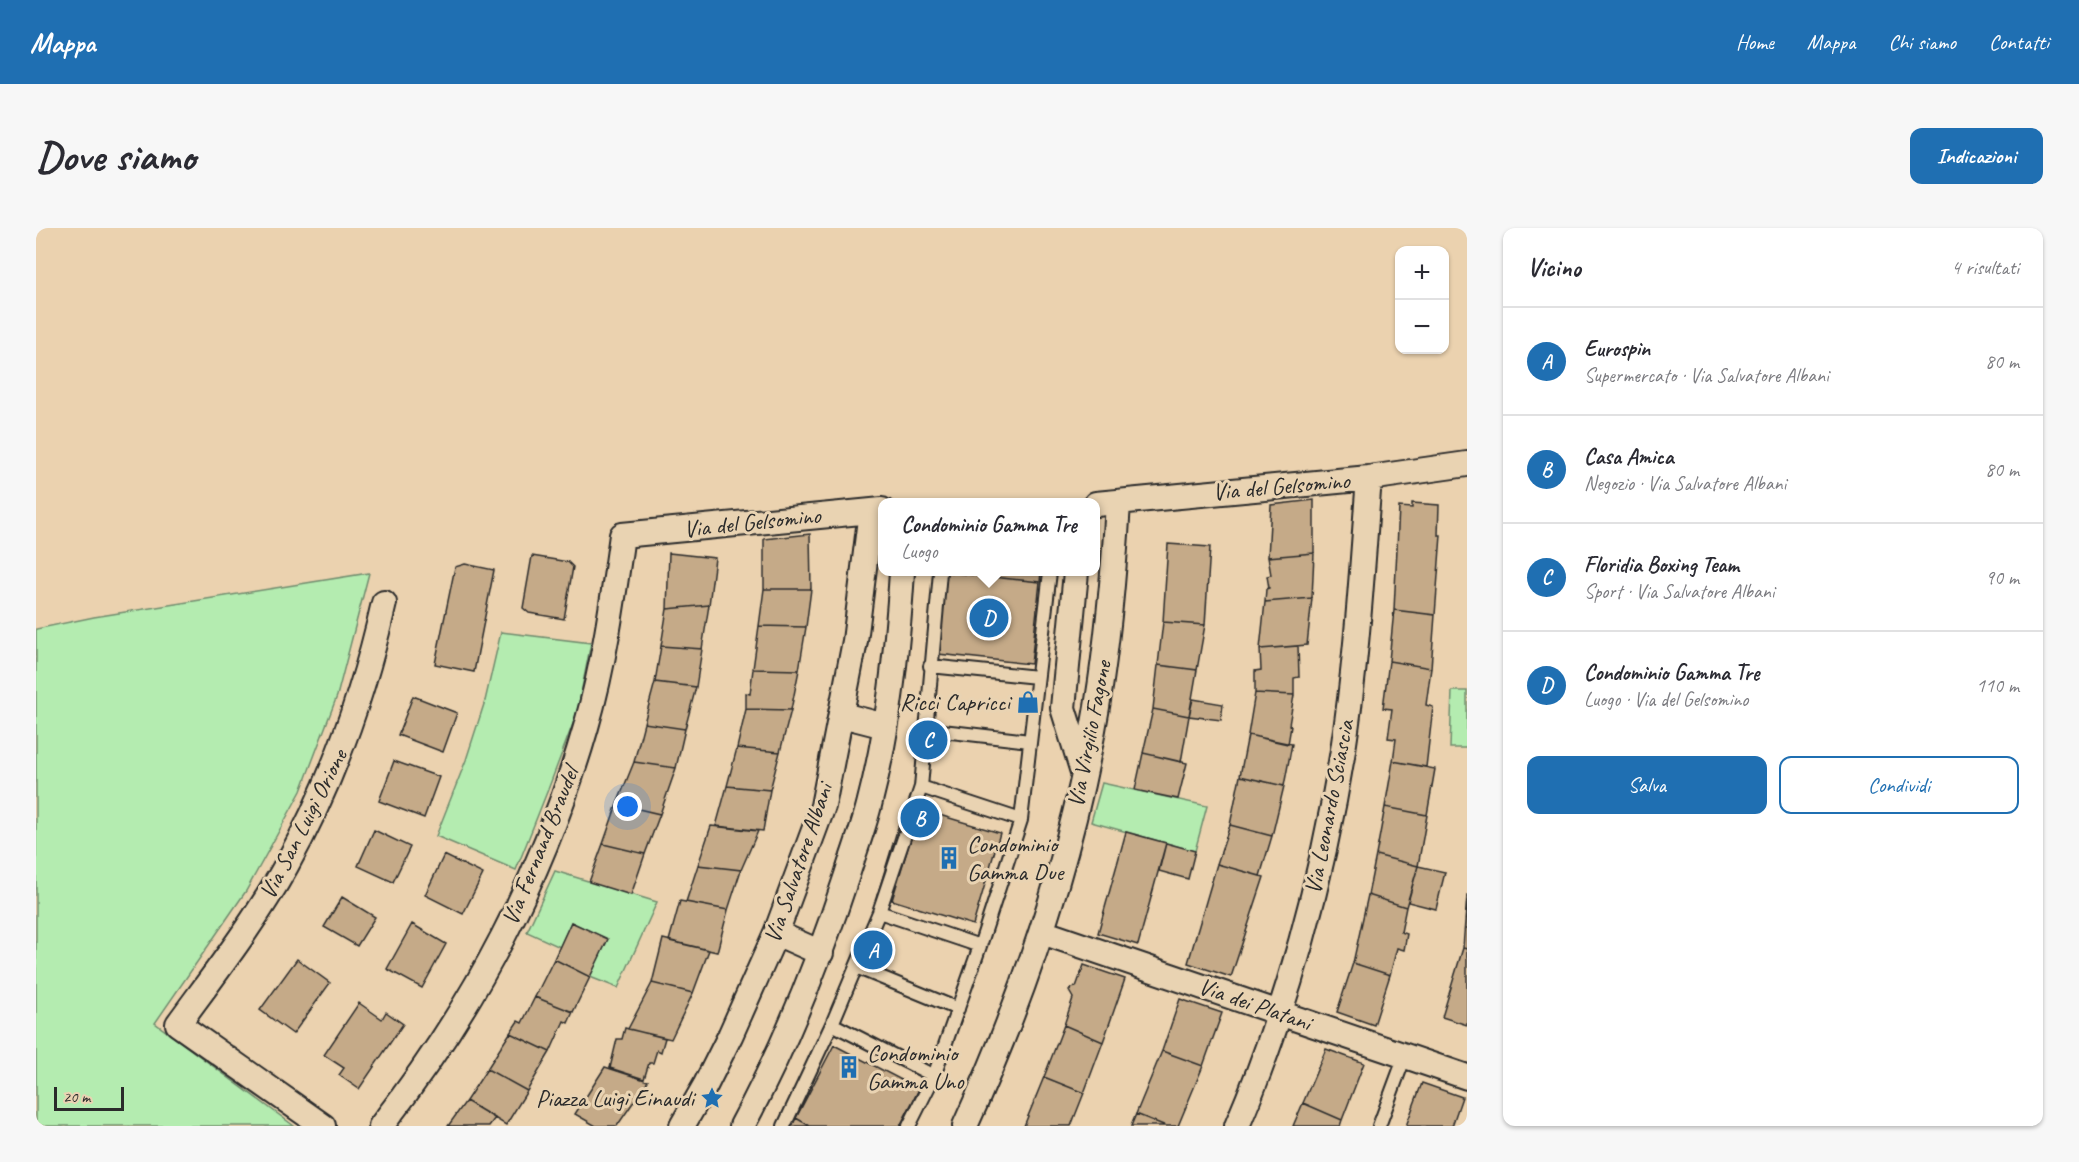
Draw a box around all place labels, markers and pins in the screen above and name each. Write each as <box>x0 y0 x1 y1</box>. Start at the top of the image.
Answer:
pin: D <box>970 596 1008 640</box>
place label: Ricci Capricci <box>900 687 1013 717</box>
shop icon: Ricci Capricci <box>1015 689 1041 715</box>
pin: C <box>908 718 948 762</box>
pin: B <box>900 796 940 840</box>
place label: Condominio Gamma Due <box>967 829 1065 887</box>
building icon: Condominio Gamma Due <box>936 845 962 871</box>
pin: A <box>854 928 892 972</box>
place label: Condominio Gamma Uno <box>867 1038 965 1096</box>
building icon: Condominio Gamma Uno <box>836 1054 862 1080</box>
place label: Piazza Luigi Einaudi <box>536 1083 696 1113</box>
place icon: Piazza Luigi Einaudi <box>699 1085 725 1111</box>

